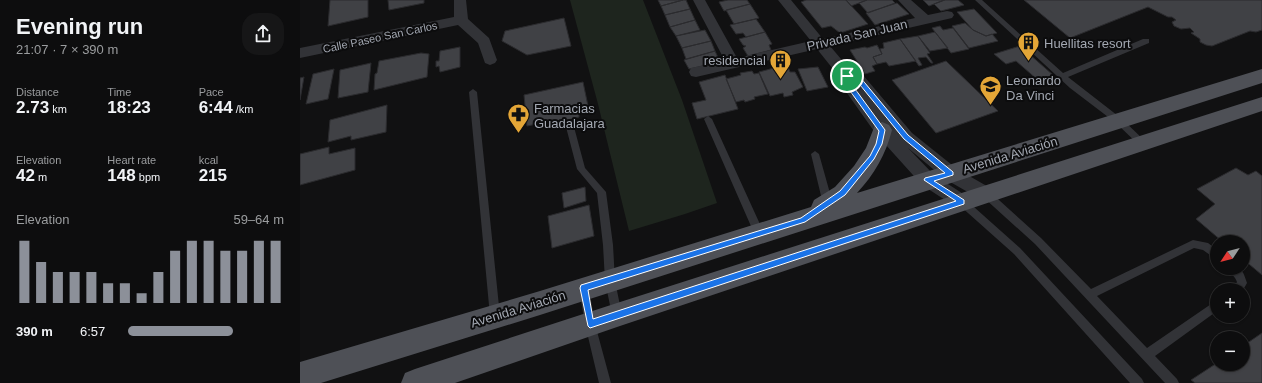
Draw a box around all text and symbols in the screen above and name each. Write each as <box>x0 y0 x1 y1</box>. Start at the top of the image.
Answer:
button: share <box>242 13 284 55</box>
text: Evening run <box>16 14 143 39</box>
street label: Privada San Juan <box>805 16 909 54</box>
street label: Calle Paseo San Carlos <box>322 19 439 55</box>
building icon: Huellitas resort <box>1015 30 1041 63</box>
place label: Huellitas resort <box>1044 36 1131 51</box>
text: 21:07 · 7 × 390 m <box>16 42 118 57</box>
building icon: residencial <box>768 47 794 80</box>
place label: residencial <box>704 53 766 68</box>
pin <box>830 59 864 93</box>
icon: arrive <box>836 65 858 87</box>
place label: Leonardo Da Vinci <box>1006 73 1061 103</box>
school or university icon: Leonardo Da Vinci <box>978 74 1004 107</box>
text: Distance <box>16 86 59 98</box>
text: Time <box>107 86 131 98</box>
text: Pace <box>199 86 224 98</box>
text: 2.73 <box>16 98 49 117</box>
text: 18:23 <box>107 98 151 117</box>
text: 6:44 <box>199 98 233 117</box>
place label: Farmacias Guadalajara <box>534 101 606 131</box>
pharmacy icon: Farmacias Guadalajara <box>506 102 532 135</box>
text: km <box>49 103 67 115</box>
text: /km <box>233 103 253 115</box>
street label: Avenida Aviación <box>961 133 1059 177</box>
text: Elevation <box>16 154 61 166</box>
text: Heart rate <box>107 154 156 166</box>
text: kcal <box>199 154 218 166</box>
text: 42 <box>16 166 35 185</box>
text: 148 <box>107 166 136 185</box>
text: 215 <box>199 166 227 185</box>
text: m <box>35 171 47 183</box>
text: bpm <box>136 171 160 183</box>
text: Elevation <box>16 212 69 227</box>
text: 59–64 m <box>233 212 284 227</box>
north arrow <box>1210 235 1250 275</box>
map controls <box>1210 235 1250 371</box>
button: + <box>1210 283 1250 323</box>
street label: Avenida Aviación <box>469 287 567 331</box>
text: 390 m <box>16 324 53 339</box>
text: 6:57 <box>80 324 105 339</box>
button: − <box>1210 331 1250 371</box>

